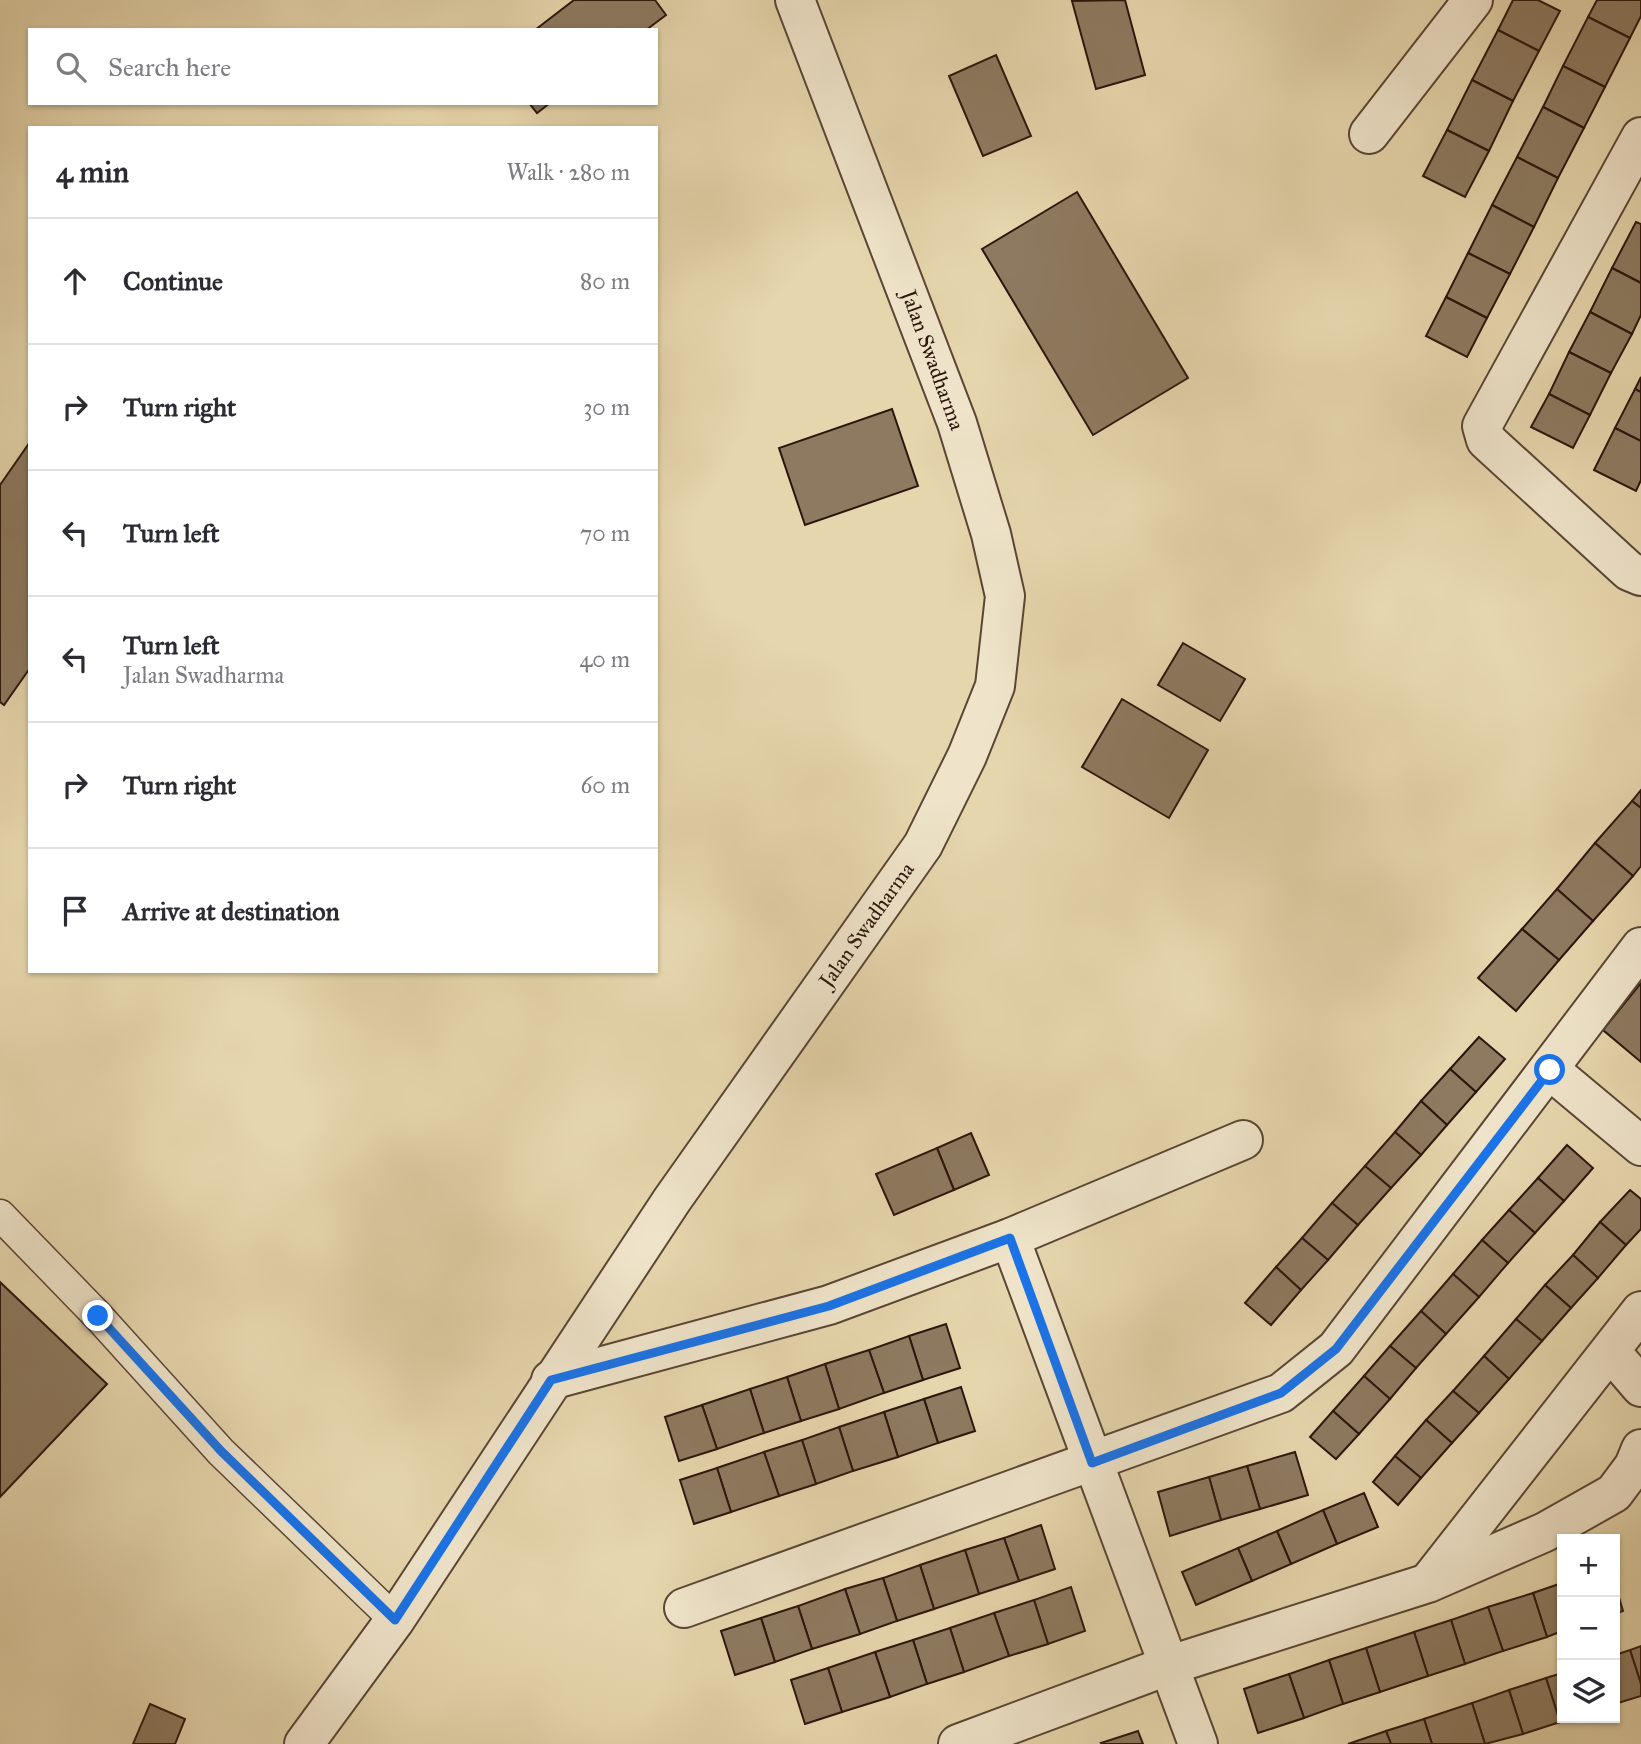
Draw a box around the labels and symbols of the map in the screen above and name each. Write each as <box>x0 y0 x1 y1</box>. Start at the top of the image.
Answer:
street label: Jalan Swadharma <box>895 284 970 434</box>
street label: Jalan Swadharma <box>812 857 920 994</box>
route start <box>1534 1054 1565 1085</box>
route end <box>82 1300 113 1331</box>

